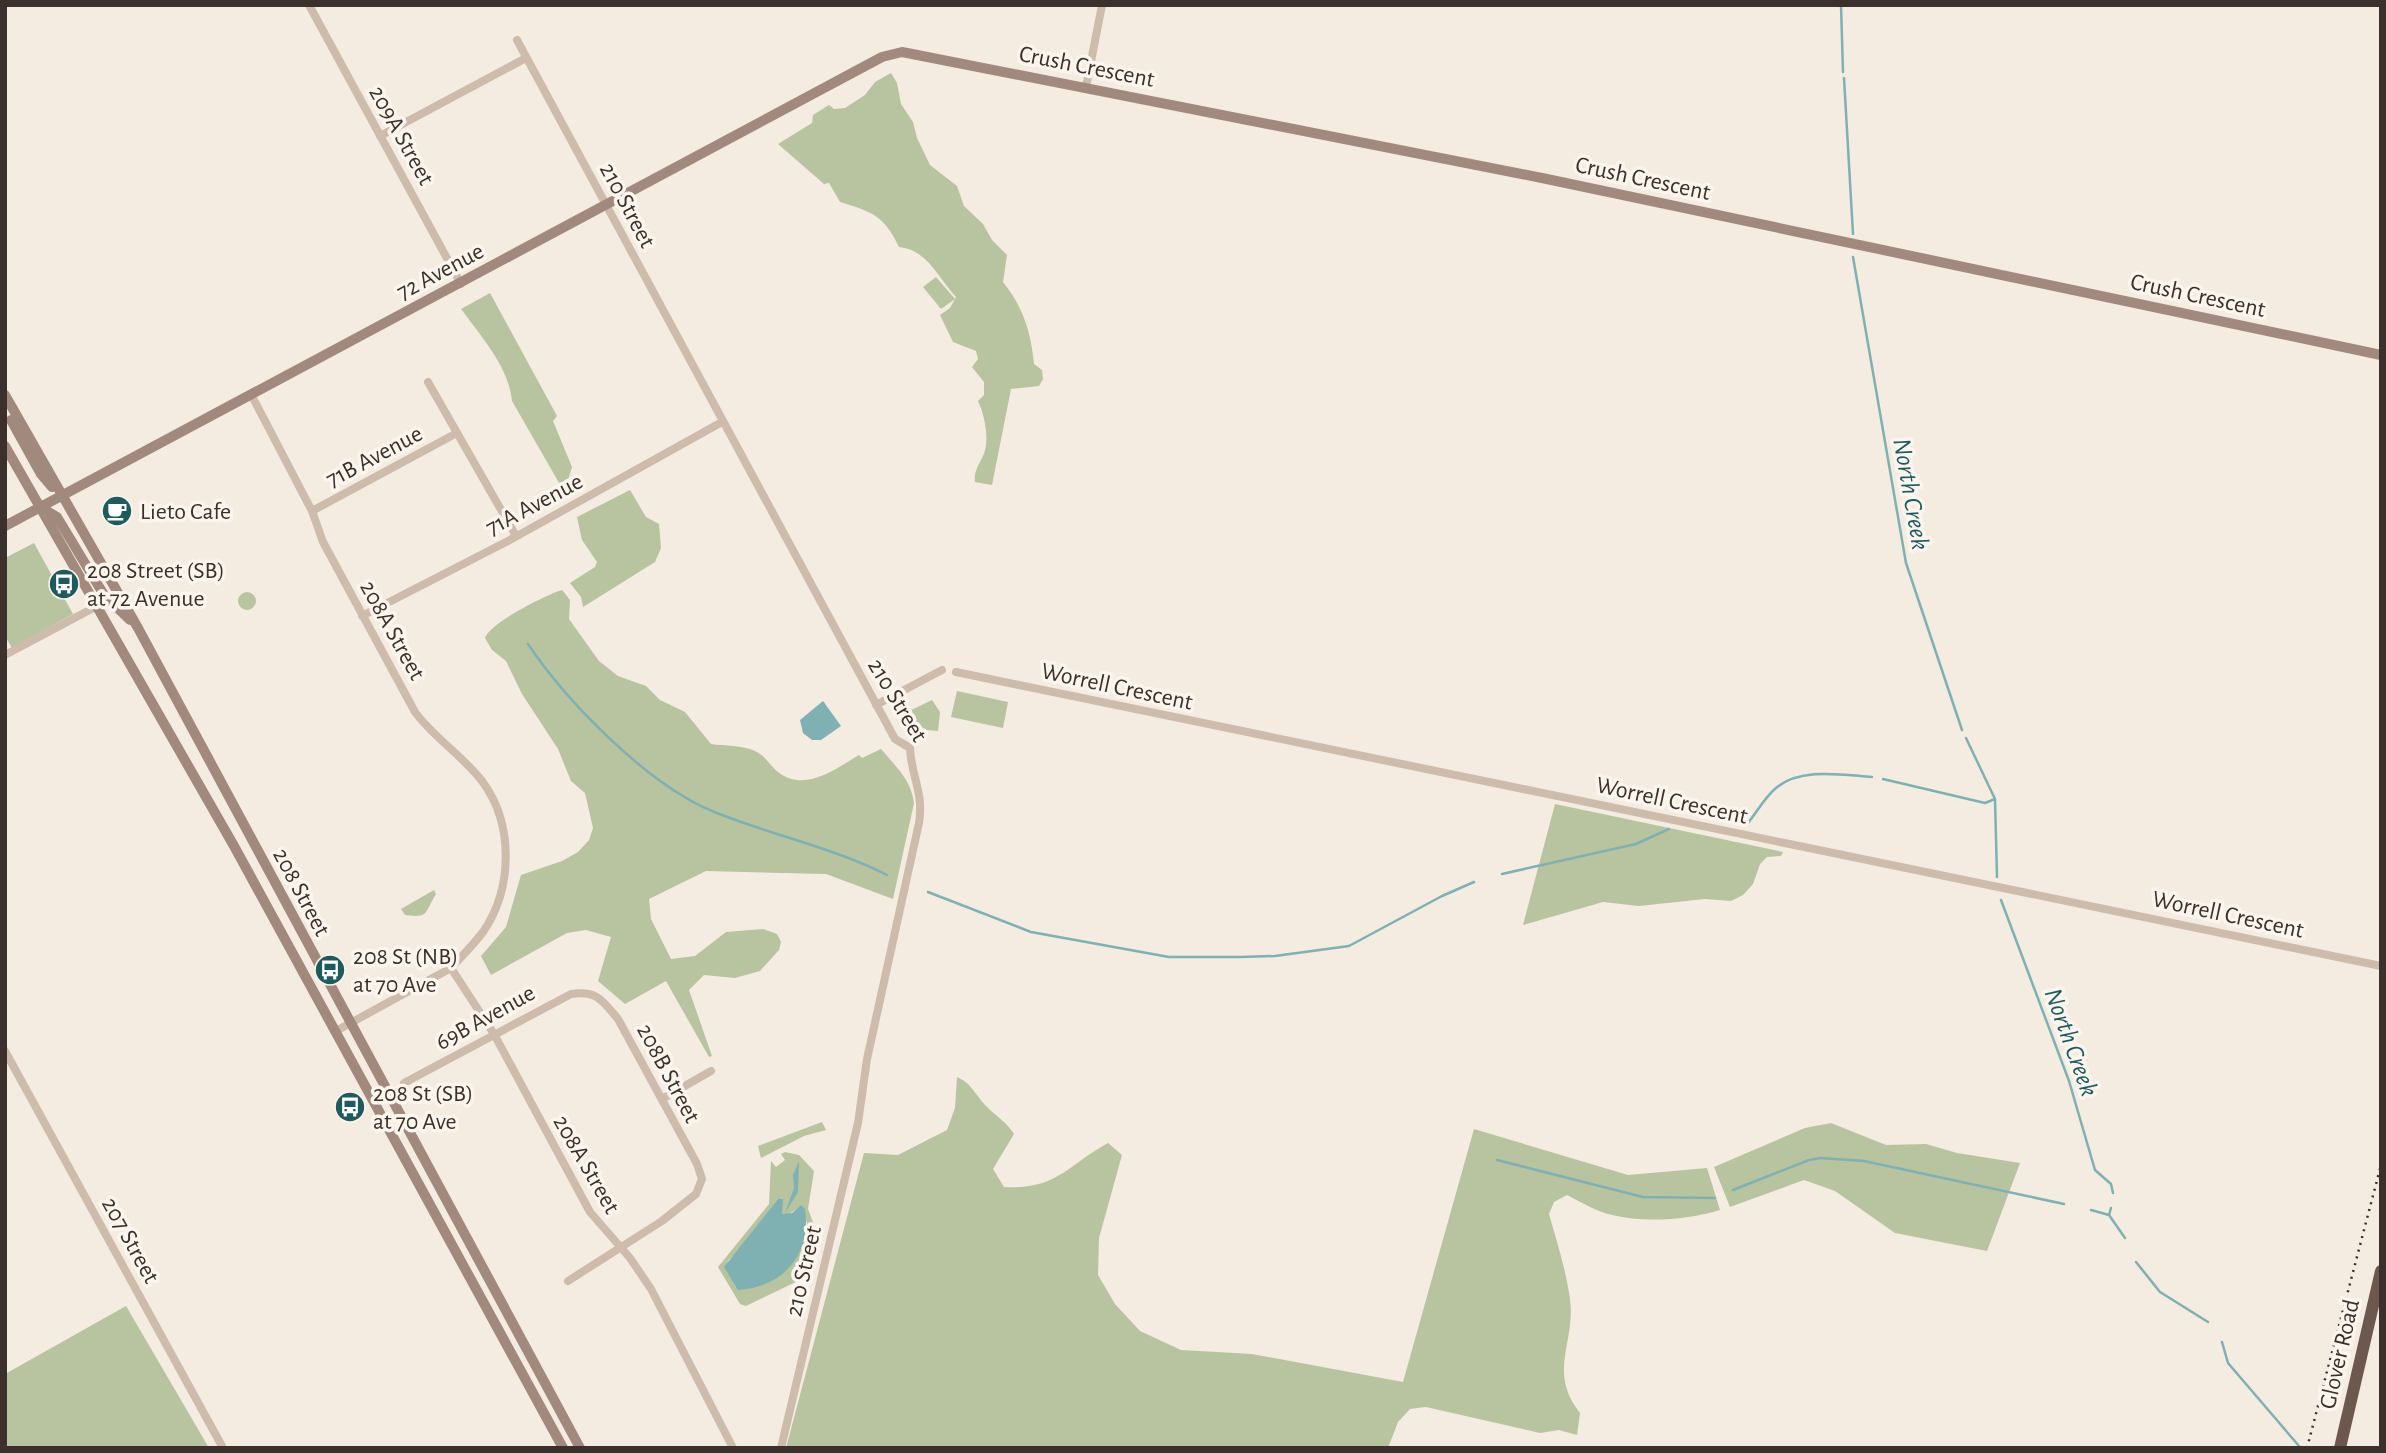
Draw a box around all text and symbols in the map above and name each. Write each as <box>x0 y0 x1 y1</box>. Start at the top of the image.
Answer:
street label: Crush Crescent <box>1017 42 1157 92</box>
street label: 209A Street <box>364 82 438 189</box>
street label: Crush Crescent <box>1573 153 1713 205</box>
street label: 210 Street <box>595 159 660 252</box>
street label: 72 Avenue <box>393 239 488 305</box>
street label: Crush Crescent <box>2128 270 2268 322</box>
street label: 71B Avenue <box>322 422 426 492</box>
water label: North Creek <box>1888 436 1934 552</box>
street label: 71A Avenue <box>482 469 587 540</box>
cafe icon: Lieto Cafe <box>100 494 134 528</box>
place label: Lieto Cafe <box>140 500 231 524</box>
place label: 208 Street (SB) at 72 Avenue <box>87 559 225 611</box>
bus stop icon: 208 Street (SB) at 72 Avenue <box>47 567 81 601</box>
street label: 208A Street <box>355 577 429 684</box>
street label: 210 Street <box>863 655 931 747</box>
street label: Worrell Crescent <box>1039 659 1195 715</box>
street label: Worrell Crescent <box>1594 773 1750 829</box>
street label: 208 Street <box>268 845 334 941</box>
street label: Worrell Crescent <box>2150 887 2306 943</box>
place label: 208 St (NB) at 70 Ave <box>353 945 458 997</box>
bus stop icon: 208 St (NB) at 70 Ave <box>313 953 347 987</box>
street label: 69B Avenue <box>432 981 539 1055</box>
water label: North Creek <box>2040 985 2103 1100</box>
street label: 208B Street <box>632 1020 704 1127</box>
place label: 208 St (SB) at 70 Ave <box>373 1082 473 1134</box>
bus stop icon: 208 St (SB) at 70 Ave <box>333 1090 367 1124</box>
street label: 208A Street <box>548 1111 624 1218</box>
street label: 207 Street <box>97 1194 164 1288</box>
street label: 210 Street <box>782 1223 826 1319</box>
street label: Glover Road <box>2316 1297 2364 1411</box>

